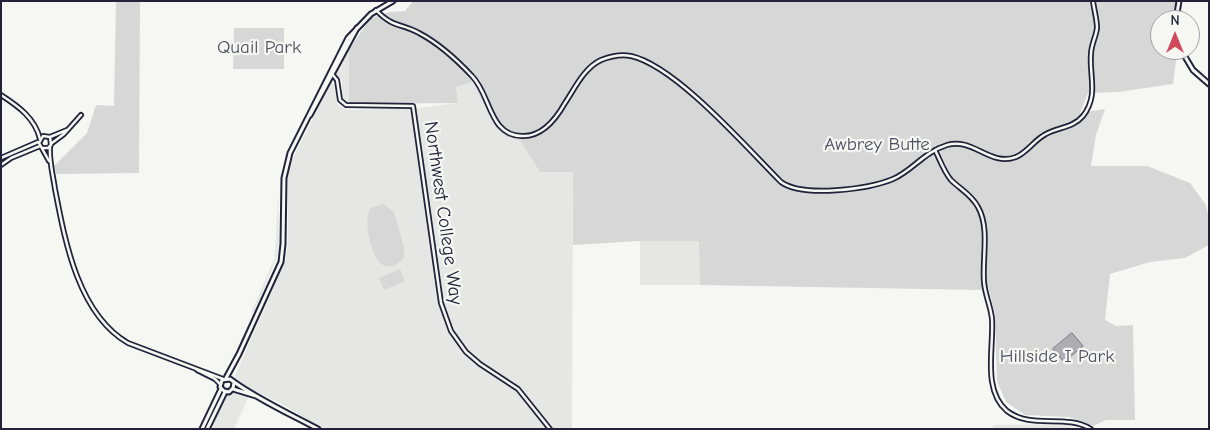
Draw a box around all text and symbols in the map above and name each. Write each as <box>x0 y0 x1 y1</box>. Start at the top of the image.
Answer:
north arrow <box>1150 10 1200 60</box>
text: N <box>1170 12 1180 29</box>
park label: Quail Park <box>217 37 301 59</box>
street label: Northwest College Way <box>419 120 467 306</box>
park label: Awbrey Butte <box>824 134 930 156</box>
park label: Hillside I Park <box>1000 346 1114 368</box>

